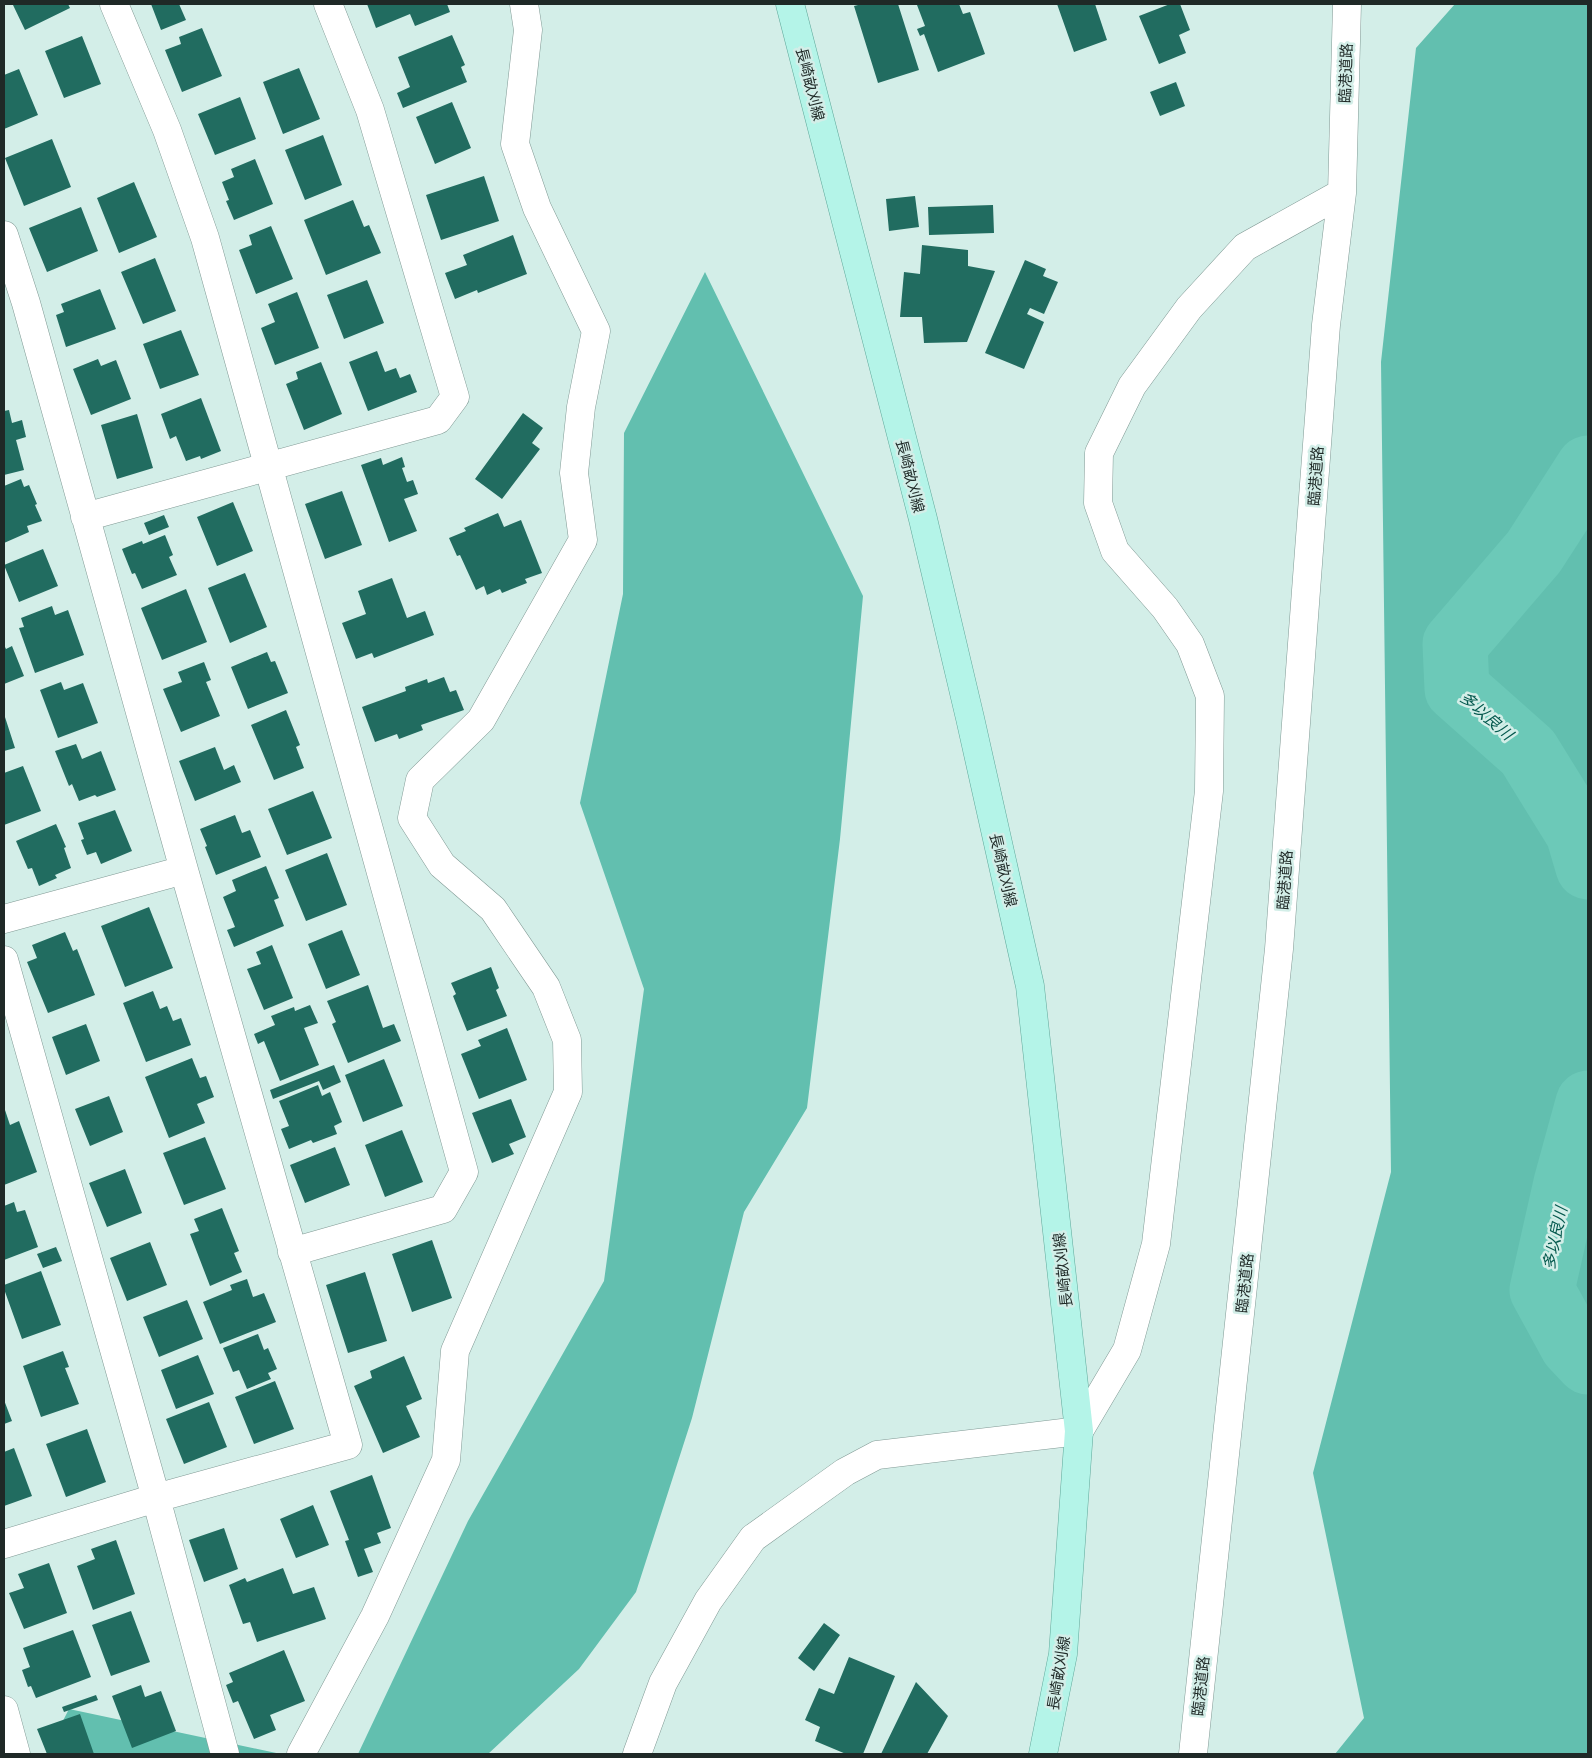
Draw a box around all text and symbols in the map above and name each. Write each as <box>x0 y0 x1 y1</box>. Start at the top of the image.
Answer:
street label: 臨港道路 <box>1335 43 1355 103</box>
street label: 長崎畝刈線 <box>793 45 829 123</box>
street label: 長崎畝刈線 <box>893 437 929 515</box>
street label: 臨港道路 <box>1304 445 1326 507</box>
water label: 多以良川 <box>1457 687 1519 744</box>
street label: 長崎畝刈線 <box>987 831 1021 909</box>
street label: 臨港道路 <box>1273 849 1295 911</box>
water label: 多以良川 <box>1538 1203 1570 1271</box>
street label: 長崎畝刈線 <box>1049 1232 1075 1308</box>
street label: 臨港道路 <box>1232 1252 1256 1314</box>
street label: 長崎畝刈線 <box>1043 1635 1073 1711</box>
street label: 臨港道路 <box>1188 1655 1212 1717</box>

